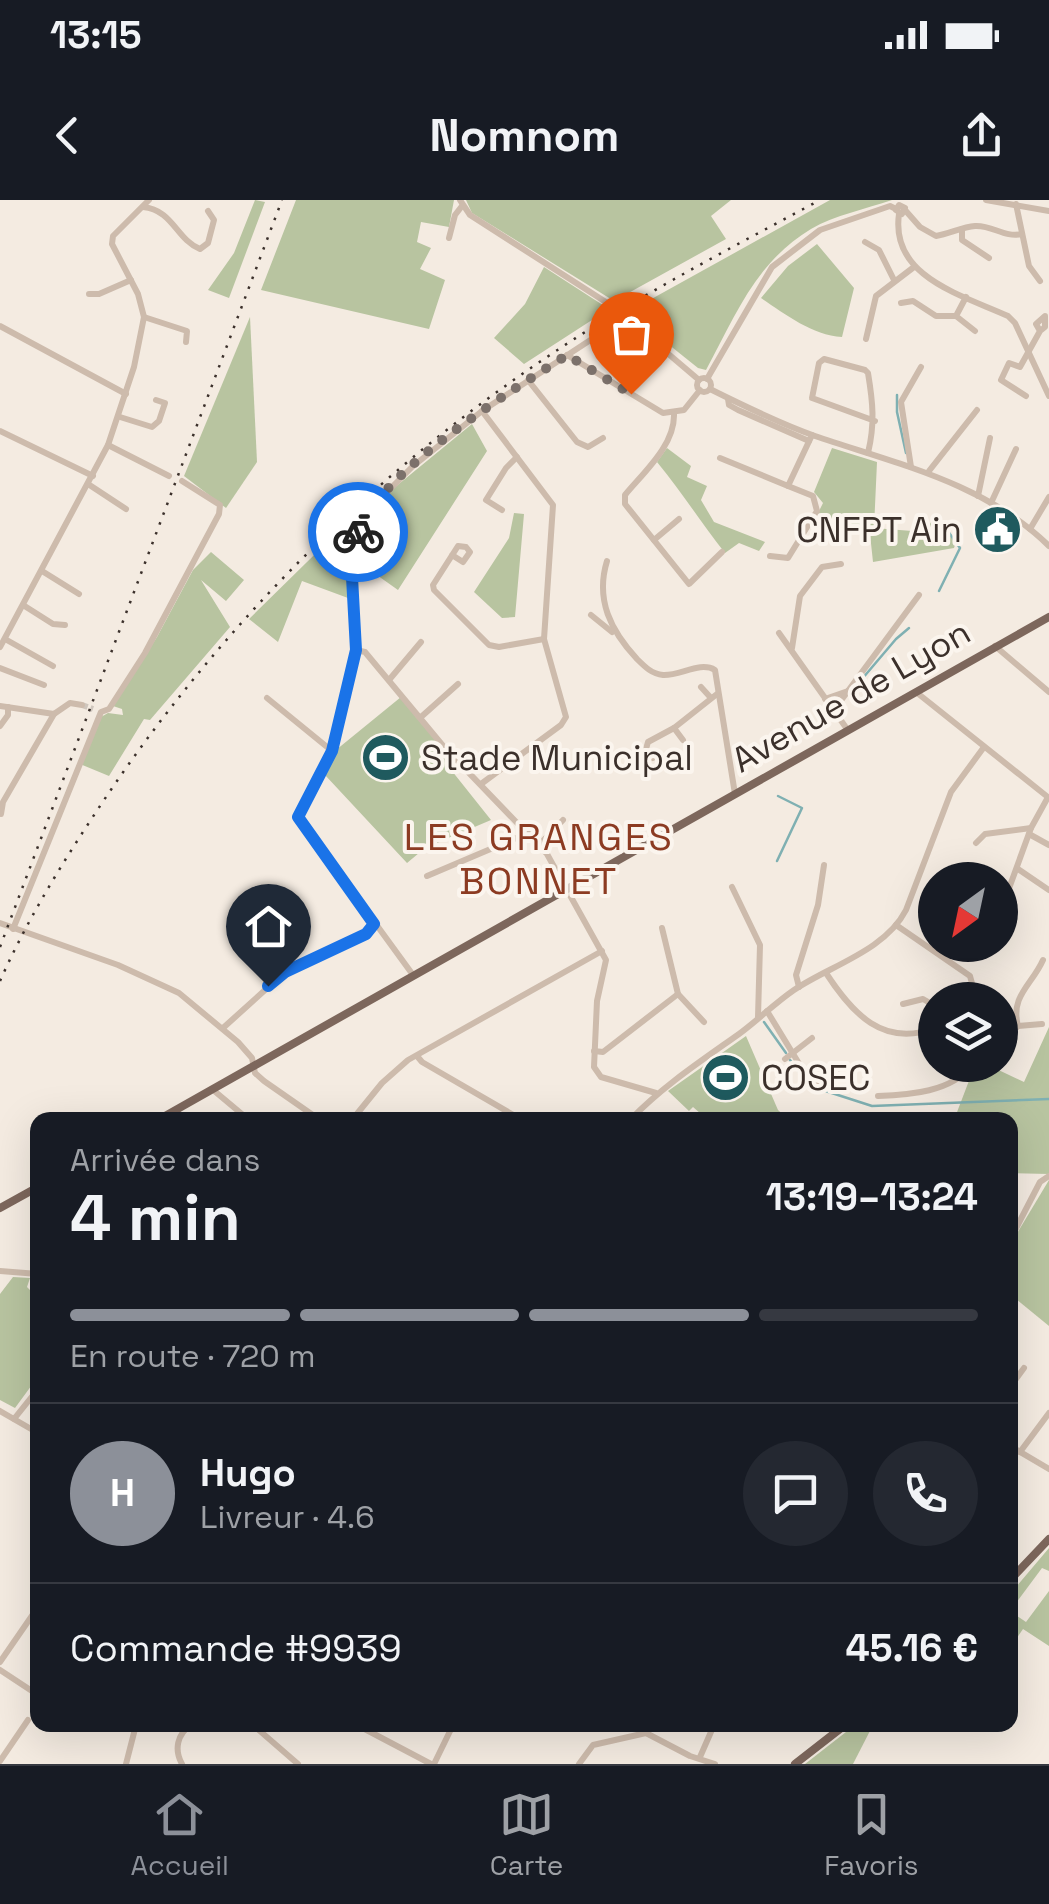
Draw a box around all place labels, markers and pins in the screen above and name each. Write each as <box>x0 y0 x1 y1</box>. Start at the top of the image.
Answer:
pin <box>589 292 674 395</box>
public building icon: CNFPT Ain <box>971 504 1023 556</box>
place label: CNFPT Ain <box>796 508 962 552</box>
sports icon: Stade Municipal <box>360 732 412 784</box>
place label: Stade Municipal <box>421 736 693 780</box>
pin <box>226 884 311 987</box>
sports icon: COSEC <box>700 1052 752 1104</box>
place label: COSEC <box>761 1056 871 1100</box>

